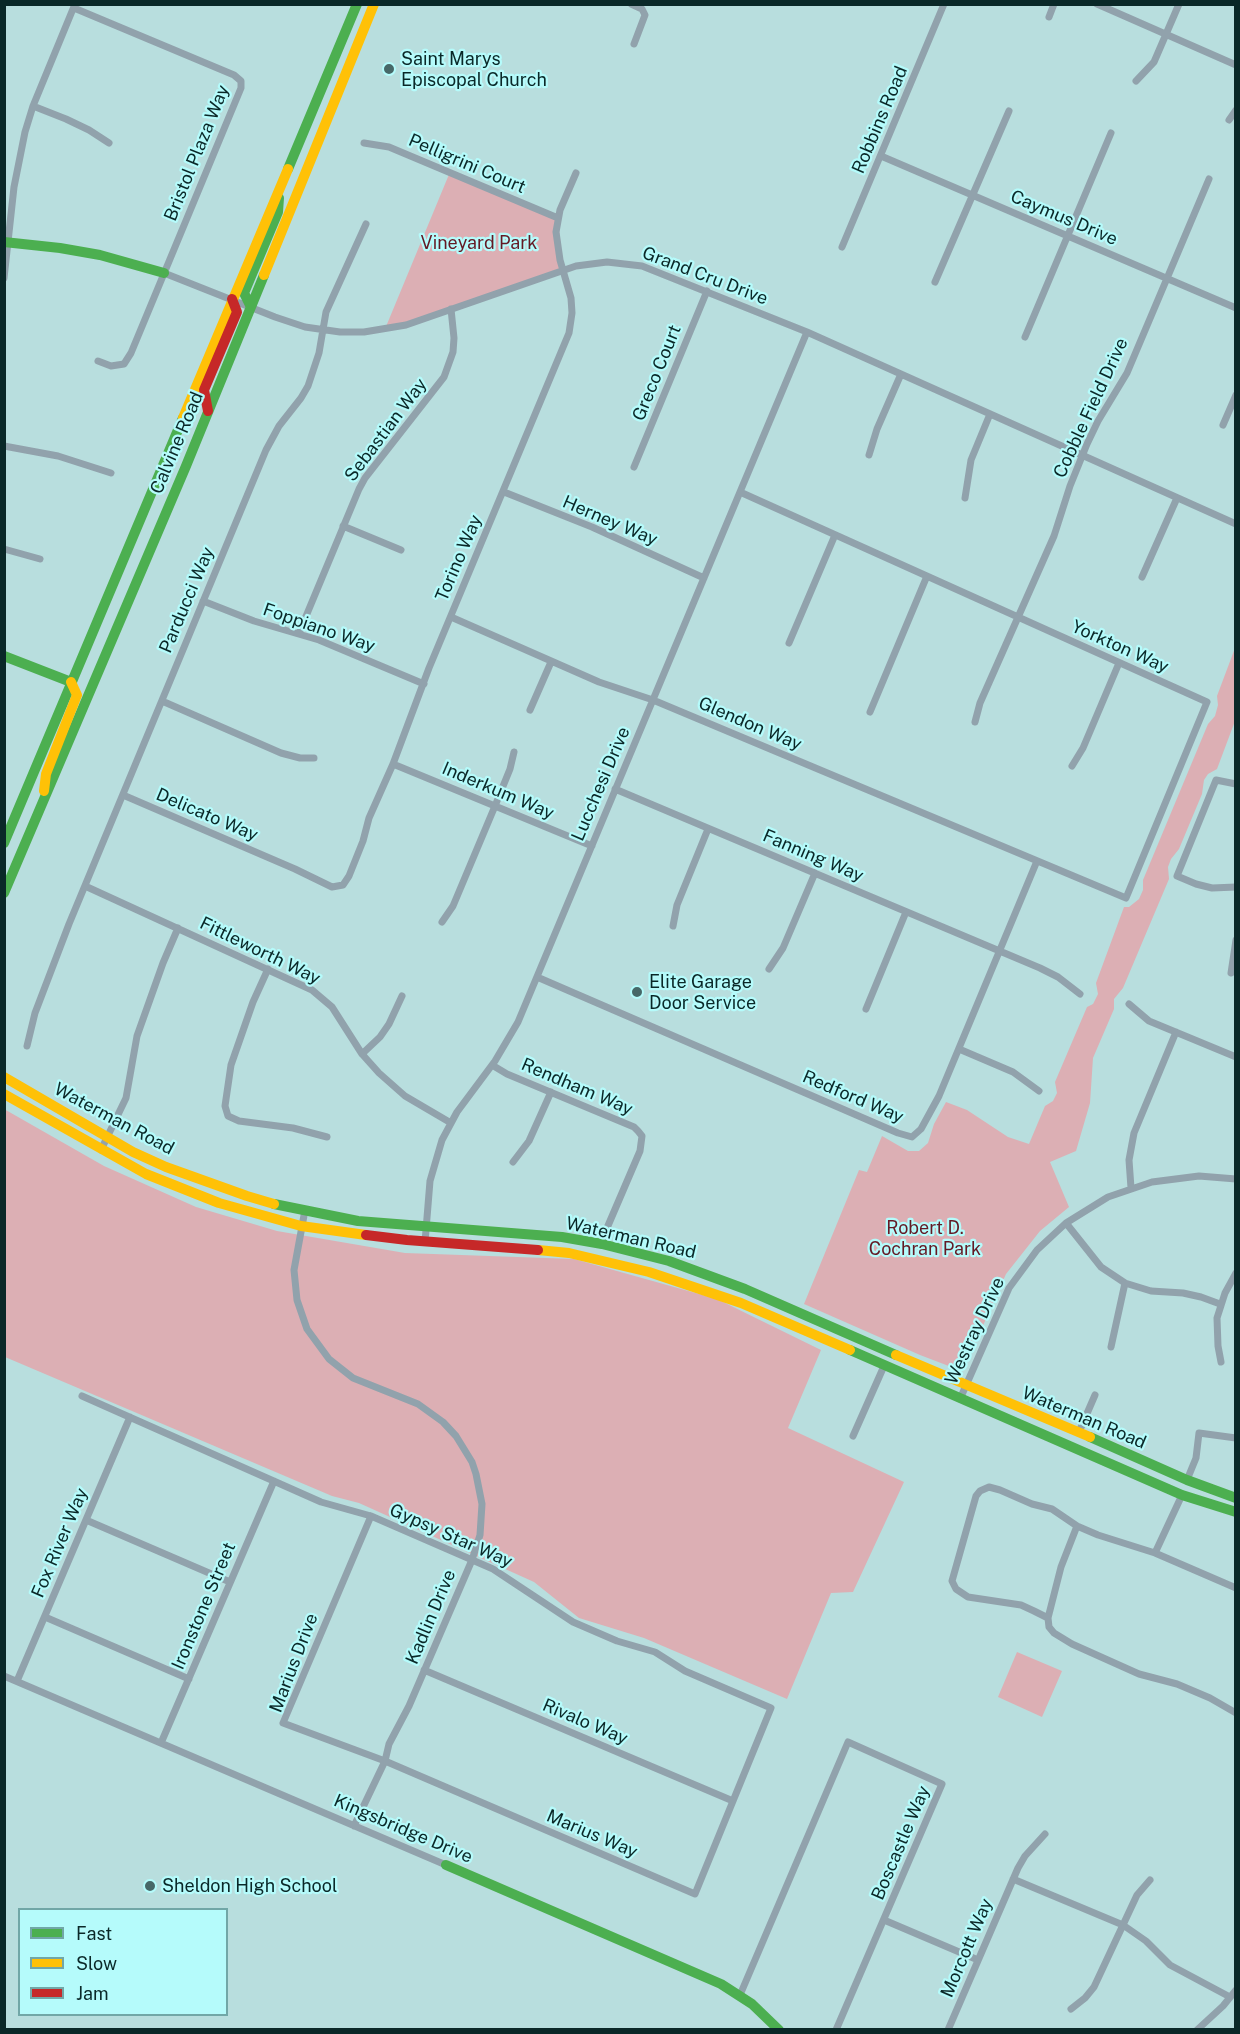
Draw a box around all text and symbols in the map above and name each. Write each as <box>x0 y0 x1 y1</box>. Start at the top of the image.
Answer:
place label: Saint Marys Episcopal Church <box>401 48 547 90</box>
marker: Saint Marys Episcopal Church <box>382 62 396 76</box>
street label: Robbins Road <box>848 63 912 177</box>
street label: Bristol Plaza Way <box>160 82 234 224</box>
street label: Pelligrini Court <box>405 130 529 198</box>
street label: Caymus Drive <box>1007 186 1121 250</box>
park label: Vineyard Park <box>421 232 537 254</box>
street label: Grand Cru Drive <box>639 242 771 310</box>
street label: Greco Court <box>628 322 686 424</box>
street label: Cobble Field Drive <box>1049 335 1133 481</box>
street label: Sebastian Way <box>340 374 432 486</box>
street label: Calvine Road <box>146 389 208 497</box>
street label: Herney Way <box>559 491 661 551</box>
street label: Torino Way <box>431 512 487 604</box>
street label: Parducci Way <box>155 544 219 656</box>
street label: Foppiano Way <box>260 599 378 657</box>
street label: Yorkton Way <box>1068 616 1172 678</box>
street label: Glendon Way <box>695 693 805 755</box>
street label: Lucchesi Drive <box>567 724 635 844</box>
street label: Inderkum Way <box>439 758 557 824</box>
street label: Delicato Way <box>153 784 261 846</box>
street label: Fanning Way <box>759 825 867 887</box>
street label: Fittleworth Way <box>196 912 324 990</box>
place label: Elite Garage Door Service <box>649 971 756 1014</box>
marker: Elite Garage Door Service <box>630 985 644 999</box>
street label: Rendham Way <box>518 1054 636 1120</box>
street label: Redford Way <box>799 1066 907 1128</box>
street label: Waterman Road <box>50 1078 178 1160</box>
street label: Waterman Road <box>564 1213 698 1263</box>
park label: Robert D. Cochran Park <box>869 1217 981 1260</box>
street label: Westray Drive <box>941 1274 1009 1388</box>
street label: Waterman Road <box>1019 1382 1149 1454</box>
street label: Fox River Way <box>27 1485 93 1601</box>
street label: Gypsy Star Way <box>386 1499 516 1573</box>
street label: Ironstone Street <box>168 1539 240 1673</box>
street label: Kadlin Drive <box>401 1566 461 1668</box>
street label: Marius Drive <box>265 1610 323 1716</box>
street label: Rivalo Way <box>539 1694 631 1750</box>
street label: Boscastle Way <box>867 1783 935 1903</box>
street label: Kingsbridge Drive <box>330 1790 476 1868</box>
street label: Marius Way <box>543 1805 641 1863</box>
place label: Sheldon High School <box>162 1875 337 1897</box>
marker: Sheldon High School <box>143 1879 157 1893</box>
street label: Morcott Way <box>936 1895 998 2001</box>
legend <box>18 1908 228 2016</box>
text: Fast <box>76 1923 112 1944</box>
text: Slow <box>76 1953 117 1974</box>
text: Jam <box>76 1983 109 2004</box>

